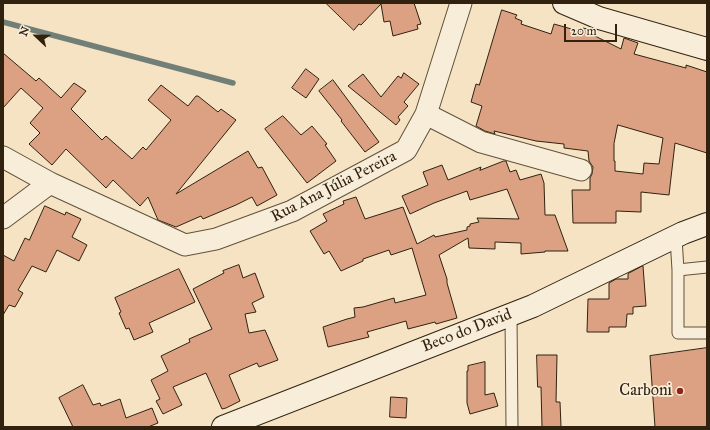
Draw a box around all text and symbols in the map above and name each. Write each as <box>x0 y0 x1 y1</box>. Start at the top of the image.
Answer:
north arrow <box>16 16 56 56</box>
scale bar <box>566 16 619 42</box>
text: 20 m <box>571 24 597 38</box>
text: N <box>17 25 32 38</box>
street label: Rua Ana Júlia Pereira <box>268 147 400 227</box>
street label: Beco do David <box>419 305 515 357</box>
place label: Carboni <box>619 381 672 401</box>
marker: Carboni <box>675 386 685 396</box>

